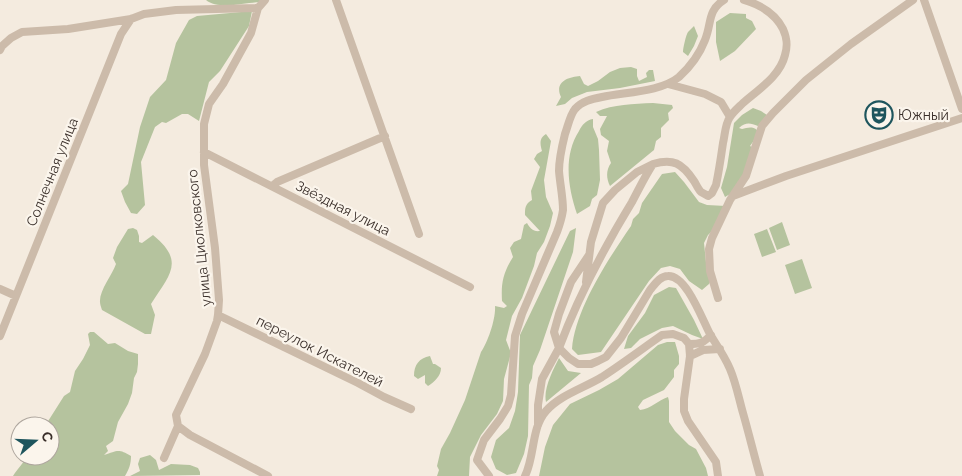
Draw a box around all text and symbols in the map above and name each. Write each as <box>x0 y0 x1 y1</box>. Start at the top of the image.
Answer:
theatre icon: Южный <box>864 100 894 130</box>
place label: Южный <box>898 107 949 123</box>
street label: Солнечная улица <box>23 116 81 228</box>
street label: улица Циолковского <box>184 169 214 307</box>
street label: Звёздная улица <box>293 177 393 239</box>
street label: переулок Искателей <box>254 312 386 390</box>
north arrow <box>10 416 60 466</box>
text: С <box>38 430 57 444</box>

